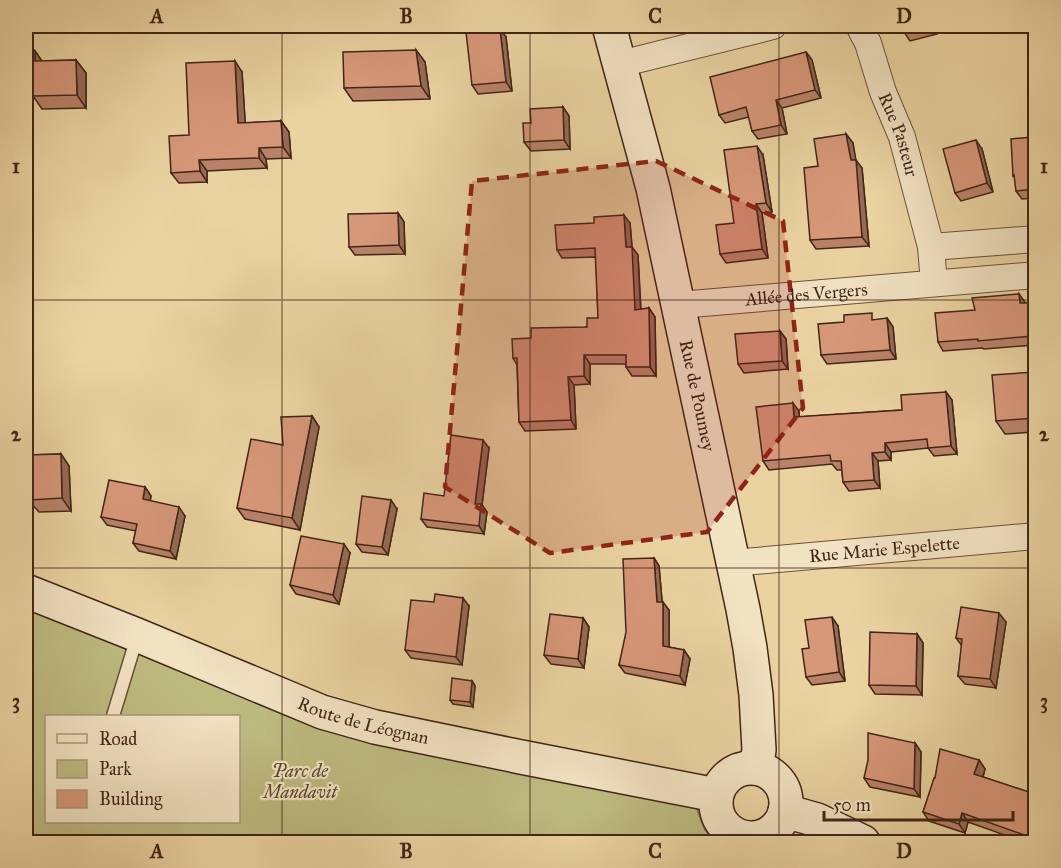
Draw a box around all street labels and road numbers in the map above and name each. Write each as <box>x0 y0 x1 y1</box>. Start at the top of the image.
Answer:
street label: Rue Pasteur <box>873 89 923 179</box>
street label: Allée des Vergers <box>744 278 868 310</box>
street label: Rue de Poumey <box>675 338 720 454</box>
street label: Rue Marie Espelette <box>808 532 961 567</box>
street label: Route de Léognan <box>294 692 431 749</box>

